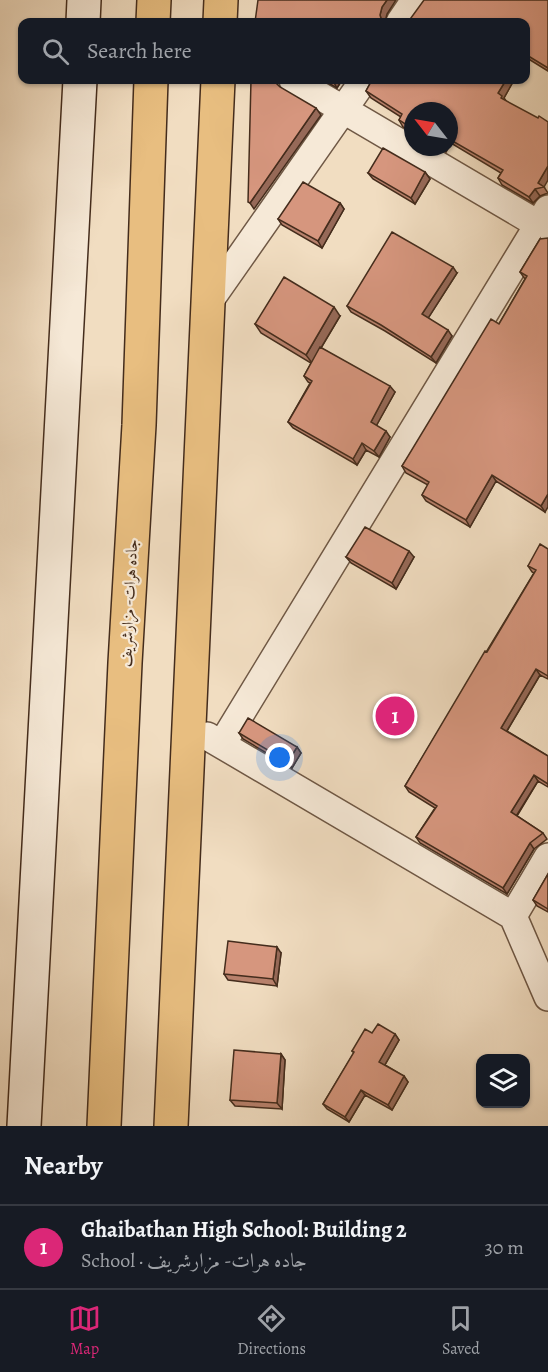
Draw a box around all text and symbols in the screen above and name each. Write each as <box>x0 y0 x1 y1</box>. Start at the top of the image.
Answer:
search box <box>18 18 530 84</box>
icon: search <box>39 35 72 68</box>
text: Search here <box>87 36 192 66</box>
north arrow <box>404 102 458 156</box>
street label: جاده هرات- مزارشریف <box>115 539 143 668</box>
pin: 1 <box>376 694 414 738</box>
your location <box>265 743 294 772</box>
map controls <box>476 1054 530 1108</box>
button: layers <box>476 1054 530 1108</box>
text: Nearby <box>24 1148 103 1183</box>
text: Ghaibathan High School: Building 2 <box>81 1215 407 1245</box>
text: 1 <box>40 1234 47 1261</box>
text: 30 m <box>484 1234 524 1261</box>
text: School · جاده هرات- مزارشریف <box>81 1247 307 1274</box>
tab: Map <box>68 1302 101 1360</box>
tab: Directions <box>237 1302 306 1360</box>
tab: Saved <box>442 1302 480 1360</box>

